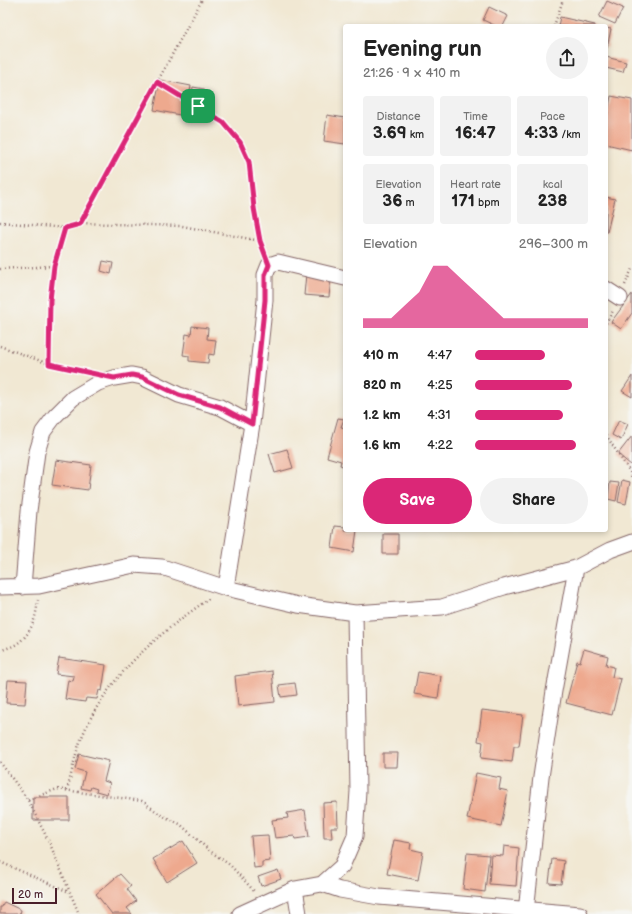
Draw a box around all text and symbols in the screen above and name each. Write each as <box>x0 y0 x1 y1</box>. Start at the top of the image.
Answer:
text: Evening run <box>363 36 482 63</box>
button: share <box>546 37 588 79</box>
text: 21:26 · 9 × 410 m <box>363 65 460 81</box>
pin <box>181 89 215 123</box>
icon: arrive <box>187 95 209 117</box>
text: Distance <box>377 110 420 123</box>
text: Time <box>463 110 488 123</box>
text: Pace <box>540 110 565 123</box>
text: 3.69 <box>373 123 407 143</box>
text: 16:47 <box>455 123 496 143</box>
text: 4:33 <box>524 123 558 143</box>
text: km <box>407 128 424 141</box>
text: /km <box>558 128 581 141</box>
text: Elevation <box>376 178 421 191</box>
text: Heart rate <box>450 178 501 191</box>
text: kcal <box>543 178 562 191</box>
text: 36 <box>382 191 403 211</box>
text: 171 <box>451 191 475 211</box>
text: 238 <box>538 191 567 211</box>
text: m <box>403 196 415 209</box>
text: bpm <box>475 196 500 209</box>
text: Elevation <box>363 236 417 252</box>
text: 296–300 m <box>519 236 588 252</box>
text: 410 m <box>363 347 399 363</box>
text: 4:47 <box>427 347 452 363</box>
text: 820 m <box>363 377 401 393</box>
text: 4:25 <box>427 377 453 393</box>
text: 1.2 km <box>363 407 401 423</box>
text: 4:31 <box>427 407 451 423</box>
text: 1.6 km <box>363 437 401 453</box>
text: 4:22 <box>427 437 453 453</box>
button: Save <box>363 478 472 524</box>
button: Share <box>480 478 588 524</box>
scale bar <box>12 886 57 905</box>
text: 20 m <box>18 888 43 901</box>

